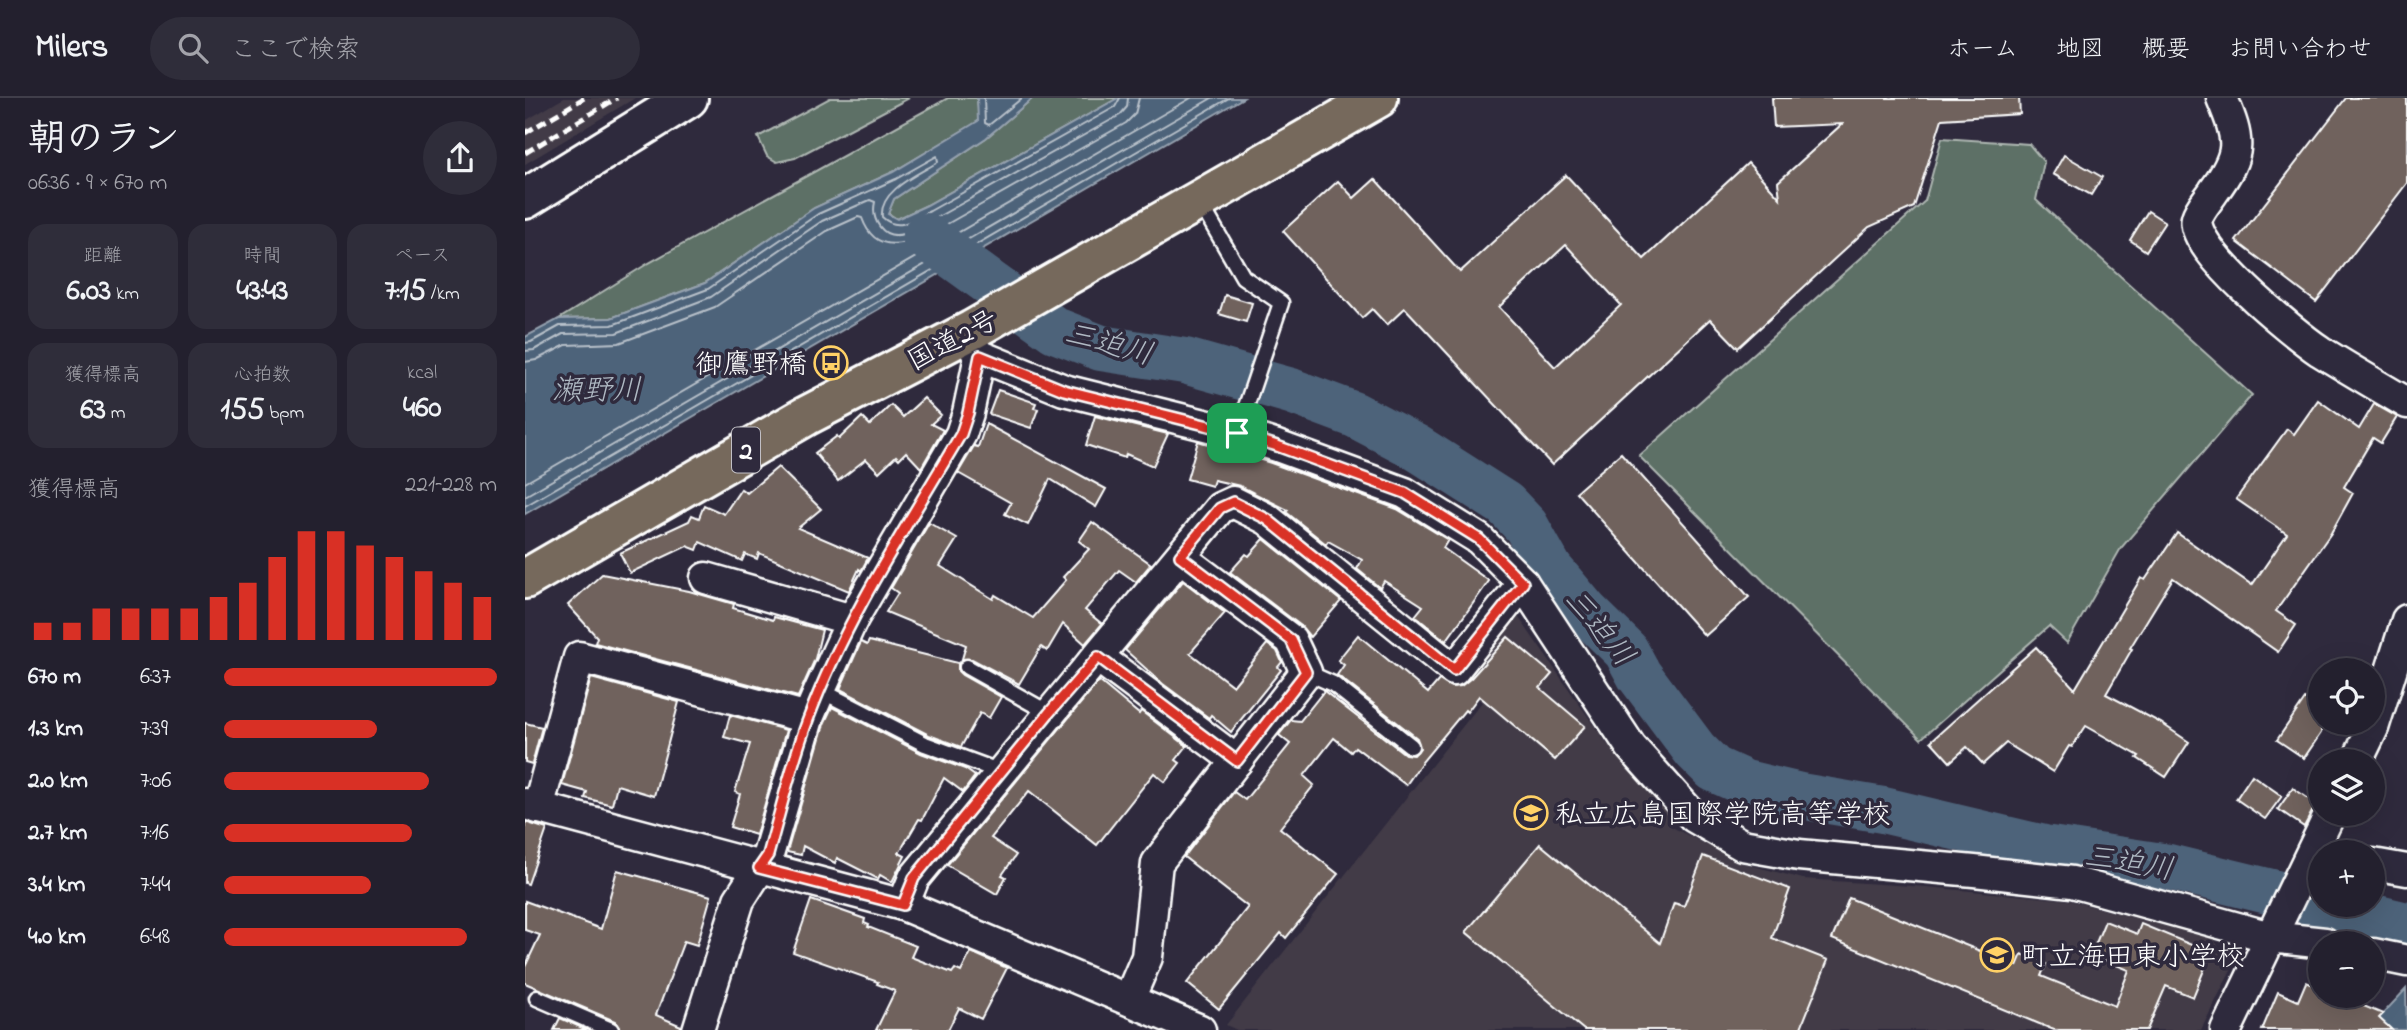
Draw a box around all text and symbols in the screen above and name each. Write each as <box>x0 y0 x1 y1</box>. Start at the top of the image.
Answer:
search box <box>150 17 640 80</box>
text: Milers <box>35 24 108 72</box>
icon: search <box>174 29 212 67</box>
text: ここで検索 <box>230 32 360 70</box>
text: ホーム <box>1947 33 2018 68</box>
text: 地図 <box>2056 33 2104 68</box>
text: 概要 <box>2142 33 2190 68</box>
text: お問い合わせ <box>2228 33 2372 68</box>
text: 朝のラン <box>28 113 180 169</box>
button: share <box>423 121 497 195</box>
text: 06:36 · 9 × 670 m <box>28 167 167 200</box>
text: 距離 <box>84 243 122 270</box>
text: 時間 <box>243 243 282 270</box>
text: ペース <box>394 243 450 270</box>
text: 6.03 <box>67 270 111 314</box>
text: 43:43 <box>236 270 289 314</box>
text: 7:15 <box>384 270 426 314</box>
text: km <box>111 281 139 308</box>
text: /km <box>426 281 460 308</box>
street label: 国道2号 <box>901 301 1006 383</box>
water label: 三迫川 <box>1059 313 1157 379</box>
bus stop icon: 御鷹野橋 <box>812 344 850 382</box>
place label: 御鷹野橋 <box>695 346 807 387</box>
text: kcal <box>407 360 437 387</box>
text: 獲得標高 <box>65 362 141 389</box>
text: 心拍数 <box>234 362 291 389</box>
water label: 瀬野川 <box>552 370 642 414</box>
text: 460 <box>403 387 441 431</box>
text: 63 <box>80 389 106 433</box>
text: 155 <box>221 389 264 433</box>
text: m <box>106 400 125 427</box>
text: bpm <box>264 400 304 427</box>
pin <box>1207 403 1267 463</box>
icon: arrive <box>1218 414 1256 452</box>
road number: 2 <box>732 428 760 472</box>
text: 221–228 m <box>405 469 497 502</box>
text: 獲得標高 <box>28 474 120 507</box>
water label: 三迫川 <box>1552 580 1643 678</box>
map controls <box>2308 658 2385 1008</box>
button: locate <box>2308 658 2385 735</box>
text: 670 m <box>28 661 81 694</box>
text: 6:37 <box>140 661 171 694</box>
text: 1.3 km <box>28 713 83 746</box>
text: 7:39 <box>140 713 168 746</box>
button: layers <box>2308 749 2385 826</box>
text: 2.0 km <box>28 765 88 798</box>
text: 7:06 <box>140 765 172 798</box>
school or university icon: 私立広島国際学院高等学校 <box>1512 794 1550 832</box>
place label: 私立広島国際学院高等学校 <box>1555 796 1891 837</box>
text: 2.7 km <box>28 817 87 850</box>
text: 7:16 <box>140 817 169 850</box>
water label: 三迫川 <box>2081 836 2176 894</box>
button: + <box>2308 840 2385 917</box>
text: 3.4 km <box>28 869 85 902</box>
text: 7:44 <box>140 869 170 902</box>
text: 4.0 km <box>28 921 86 954</box>
text: 6:48 <box>140 921 170 954</box>
button: − <box>2308 931 2385 1008</box>
school or university icon: 町立海田東小学校 <box>1978 936 2016 974</box>
place label: 町立海田東小学校 <box>2021 938 2245 979</box>

